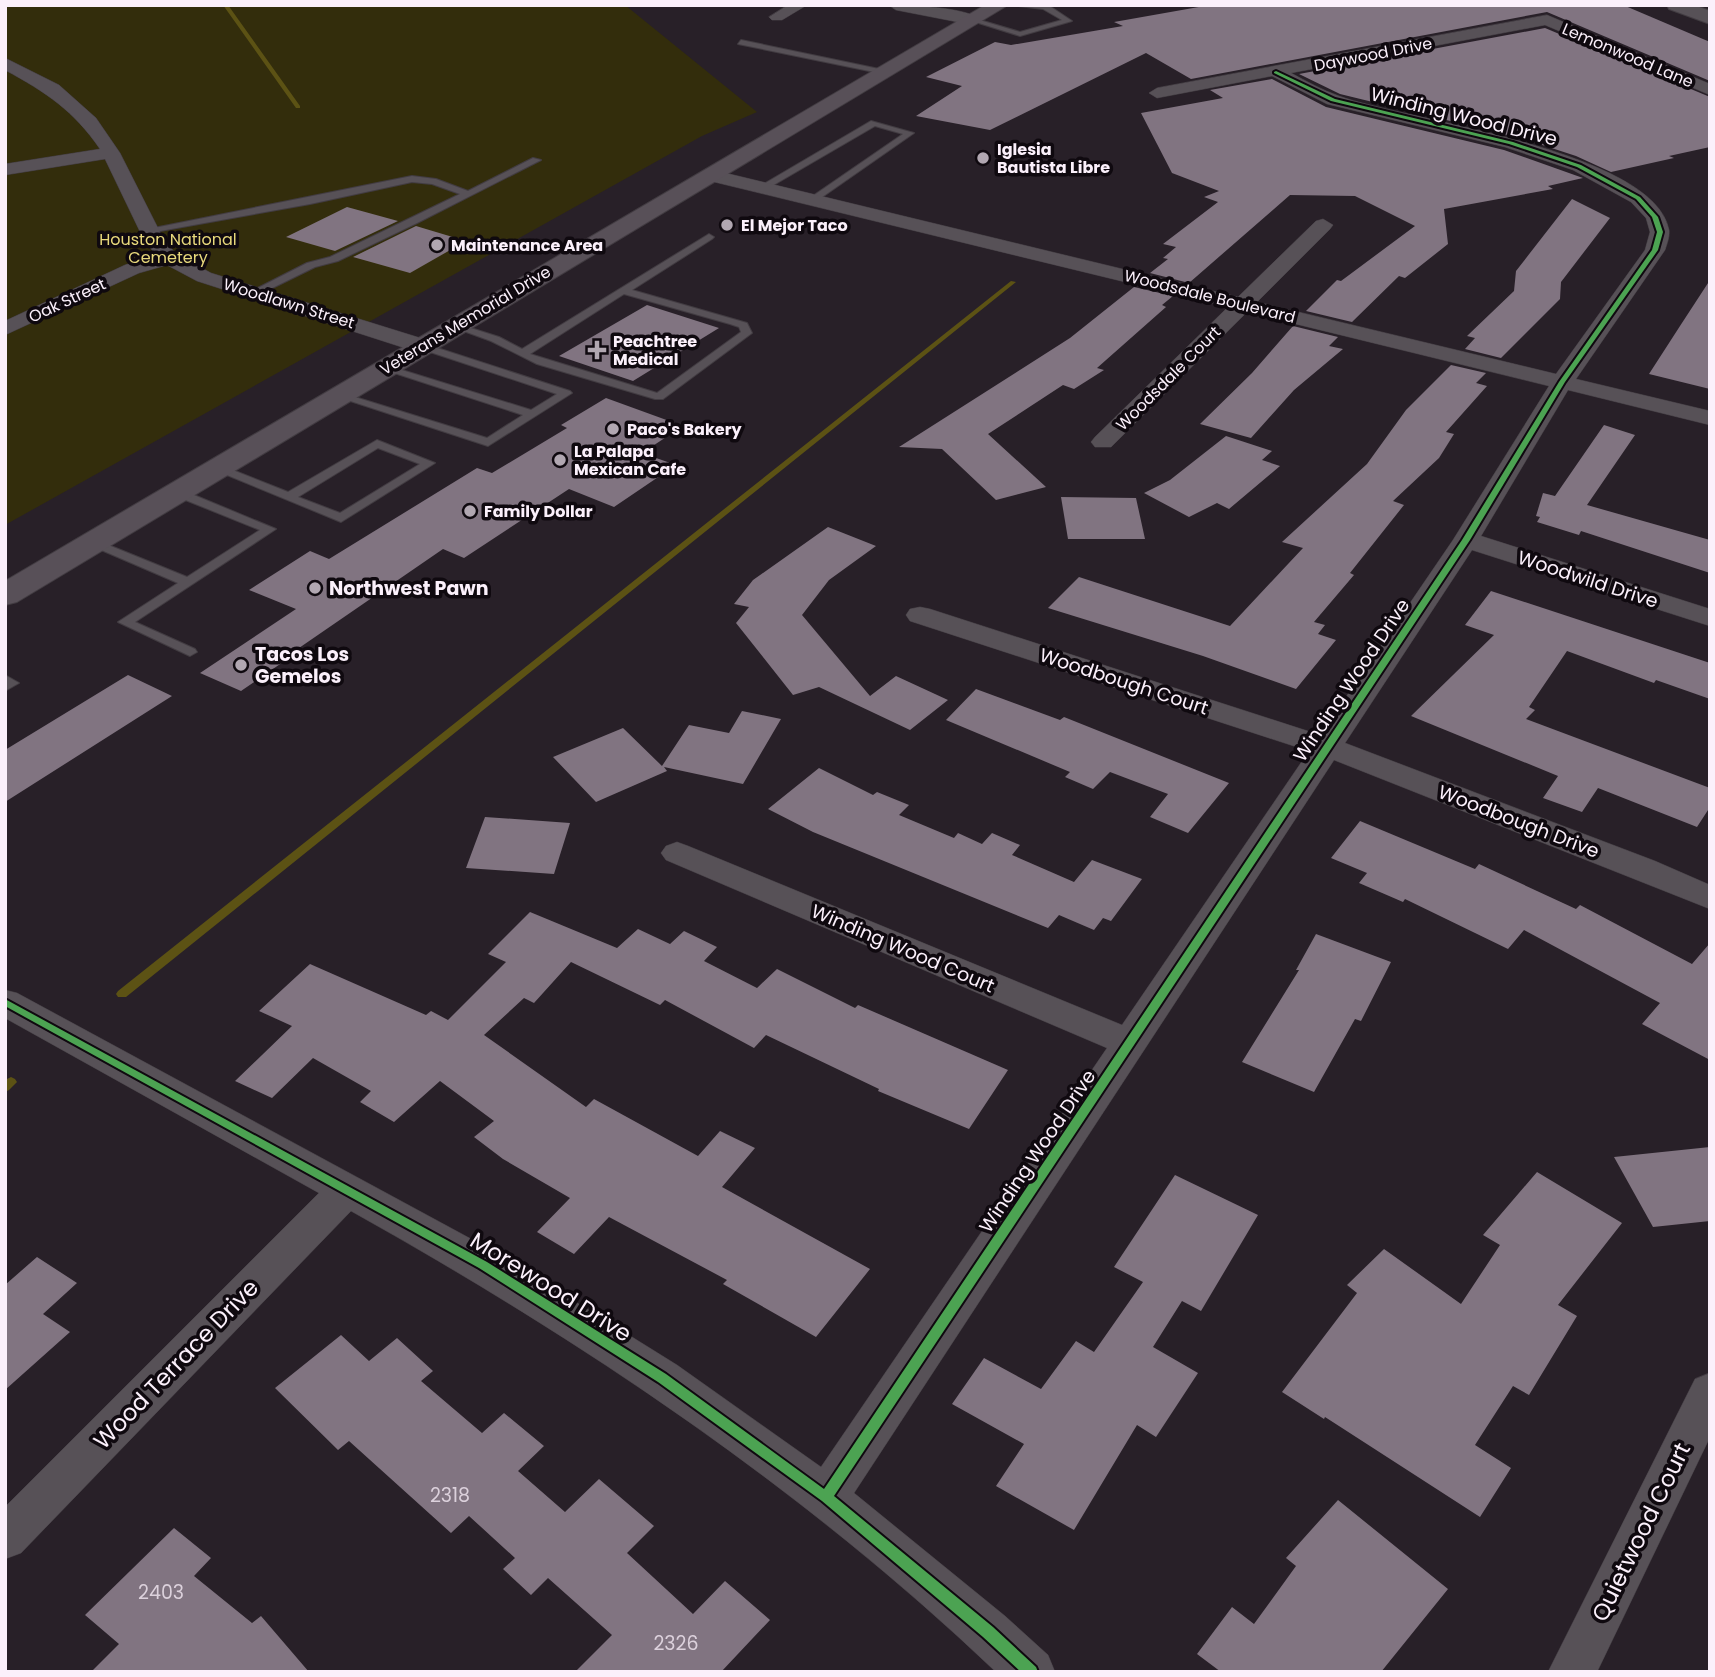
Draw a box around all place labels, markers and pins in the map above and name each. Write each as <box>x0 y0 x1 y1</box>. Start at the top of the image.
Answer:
place label: Iglesia Bautista Libre <box>997 138 1110 179</box>
marker: Iglesia Bautista Libre <box>975 150 991 166</box>
place label: El Mejor Taco <box>741 214 848 237</box>
marker: El Mejor Taco <box>719 217 735 233</box>
place label: Maintenance Area <box>451 234 603 257</box>
marker: Maintenance Area <box>429 237 445 253</box>
place label: Peachtree Medical <box>613 330 697 371</box>
marker: Peachtree Medical <box>587 340 607 360</box>
place label: Paco's Bakery <box>627 418 743 441</box>
marker: Paco's Bakery <box>605 421 621 437</box>
place label: La Palapa Mexican Cafe <box>574 440 686 481</box>
marker: La Palapa Mexican Cafe <box>552 452 568 468</box>
place label: Family Dollar <box>484 500 593 523</box>
marker: Family Dollar <box>462 503 478 519</box>
place label: Northwest Pawn <box>329 575 489 602</box>
marker: Northwest Pawn <box>307 580 323 596</box>
place label: Tacos Los Gemelos <box>255 641 349 690</box>
marker: Tacos Los Gemelos <box>233 657 249 673</box>

